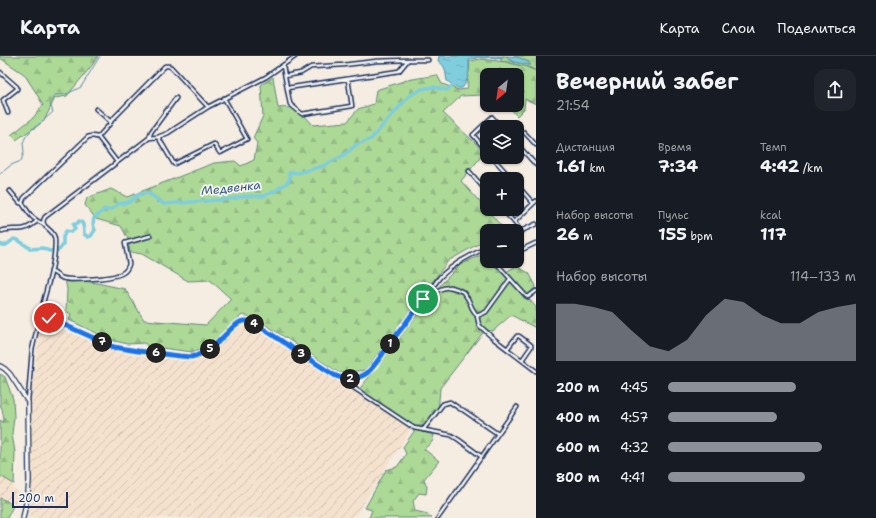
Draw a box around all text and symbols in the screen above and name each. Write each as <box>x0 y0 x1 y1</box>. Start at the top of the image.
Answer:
text: Карта <box>20 15 80 40</box>
text: Карта <box>659 19 700 37</box>
text: Слои <box>722 19 755 37</box>
text: Поделиться <box>777 19 856 37</box>
text: Вечерний забег <box>556 67 738 96</box>
north arrow <box>480 68 524 112</box>
map controls <box>480 68 524 268</box>
button: share <box>814 69 856 111</box>
text: 21:54 <box>556 97 590 114</box>
button: layers <box>480 120 524 164</box>
text: Дистанция <box>556 140 615 155</box>
text: Время <box>658 140 692 155</box>
text: Темп <box>760 140 787 155</box>
text: 1.61 <box>556 155 586 177</box>
text: 7:34 <box>658 155 698 177</box>
text: 4:42 <box>760 155 799 177</box>
text: km <box>586 161 605 176</box>
text: /km <box>799 161 823 176</box>
button: + <box>480 172 524 216</box>
water label: Медвенка <box>200 177 262 199</box>
text: Набор высоты <box>556 208 633 223</box>
text: Пульс <box>658 208 689 223</box>
text: kcal <box>760 208 781 223</box>
text: 26 <box>556 223 580 245</box>
text: 155 <box>658 223 687 245</box>
text: 117 <box>760 223 787 245</box>
button: − <box>480 224 524 268</box>
text: m <box>580 229 593 244</box>
text: bpm <box>687 229 713 244</box>
text: Набор высоты <box>556 268 647 285</box>
text: 114–133 m <box>790 268 856 285</box>
pin <box>406 282 440 316</box>
icon: arrive <box>412 288 434 310</box>
pin <box>32 301 66 335</box>
icon: check <box>38 307 60 329</box>
pin: 4 <box>244 314 264 334</box>
text: 4 <box>250 316 258 331</box>
pin: 7 <box>92 332 112 352</box>
text: 7 <box>98 334 106 349</box>
pin: 1 <box>380 334 400 354</box>
text: 1 <box>387 336 393 351</box>
pin: 5 <box>200 339 220 359</box>
text: 5 <box>207 341 213 356</box>
pin: 6 <box>146 343 166 363</box>
pin: 3 <box>291 344 311 364</box>
text: 6 <box>152 345 160 360</box>
text: 3 <box>297 346 305 361</box>
pin: 2 <box>340 369 360 389</box>
text: 2 <box>346 371 354 386</box>
text: 200 m <box>556 379 599 396</box>
text: 4:45 <box>620 379 648 396</box>
text: 400 m <box>556 409 600 426</box>
text: 4:57 <box>620 409 648 426</box>
text: 600 m <box>556 439 600 456</box>
text: 4:32 <box>620 439 649 456</box>
text: 800 m <box>556 469 600 486</box>
text: 4:41 <box>620 469 645 486</box>
scale bar <box>12 490 68 509</box>
text: 200 m <box>18 491 54 506</box>

